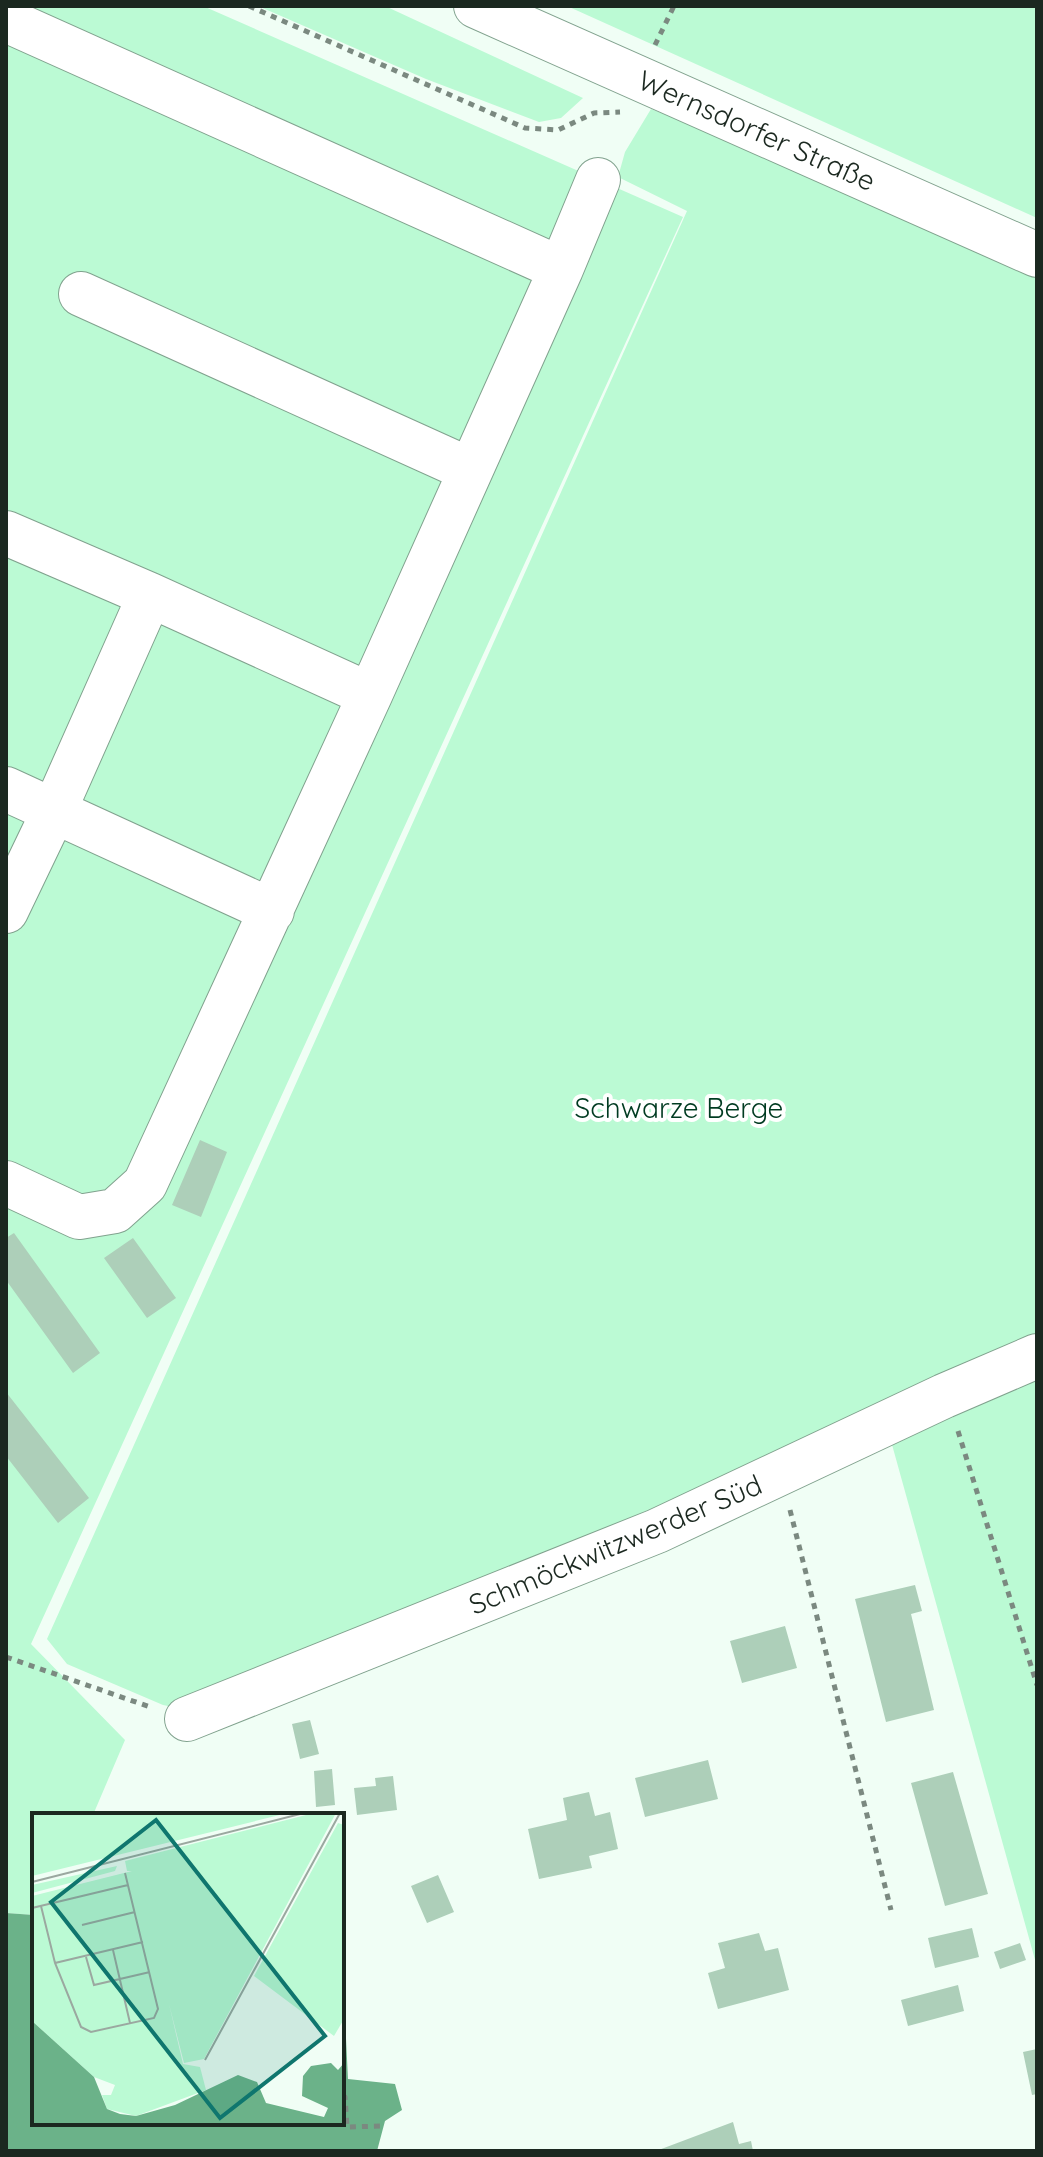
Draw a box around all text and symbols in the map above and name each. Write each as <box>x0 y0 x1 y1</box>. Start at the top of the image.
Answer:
street label: Wernsdorfer Straße <box>633 62 881 198</box>
park label: Schwarze Berge <box>575 1090 783 1125</box>
street label: Schmöckwitzwerder Süd <box>463 1466 767 1622</box>
inset map <box>32 1813 344 2125</box>

